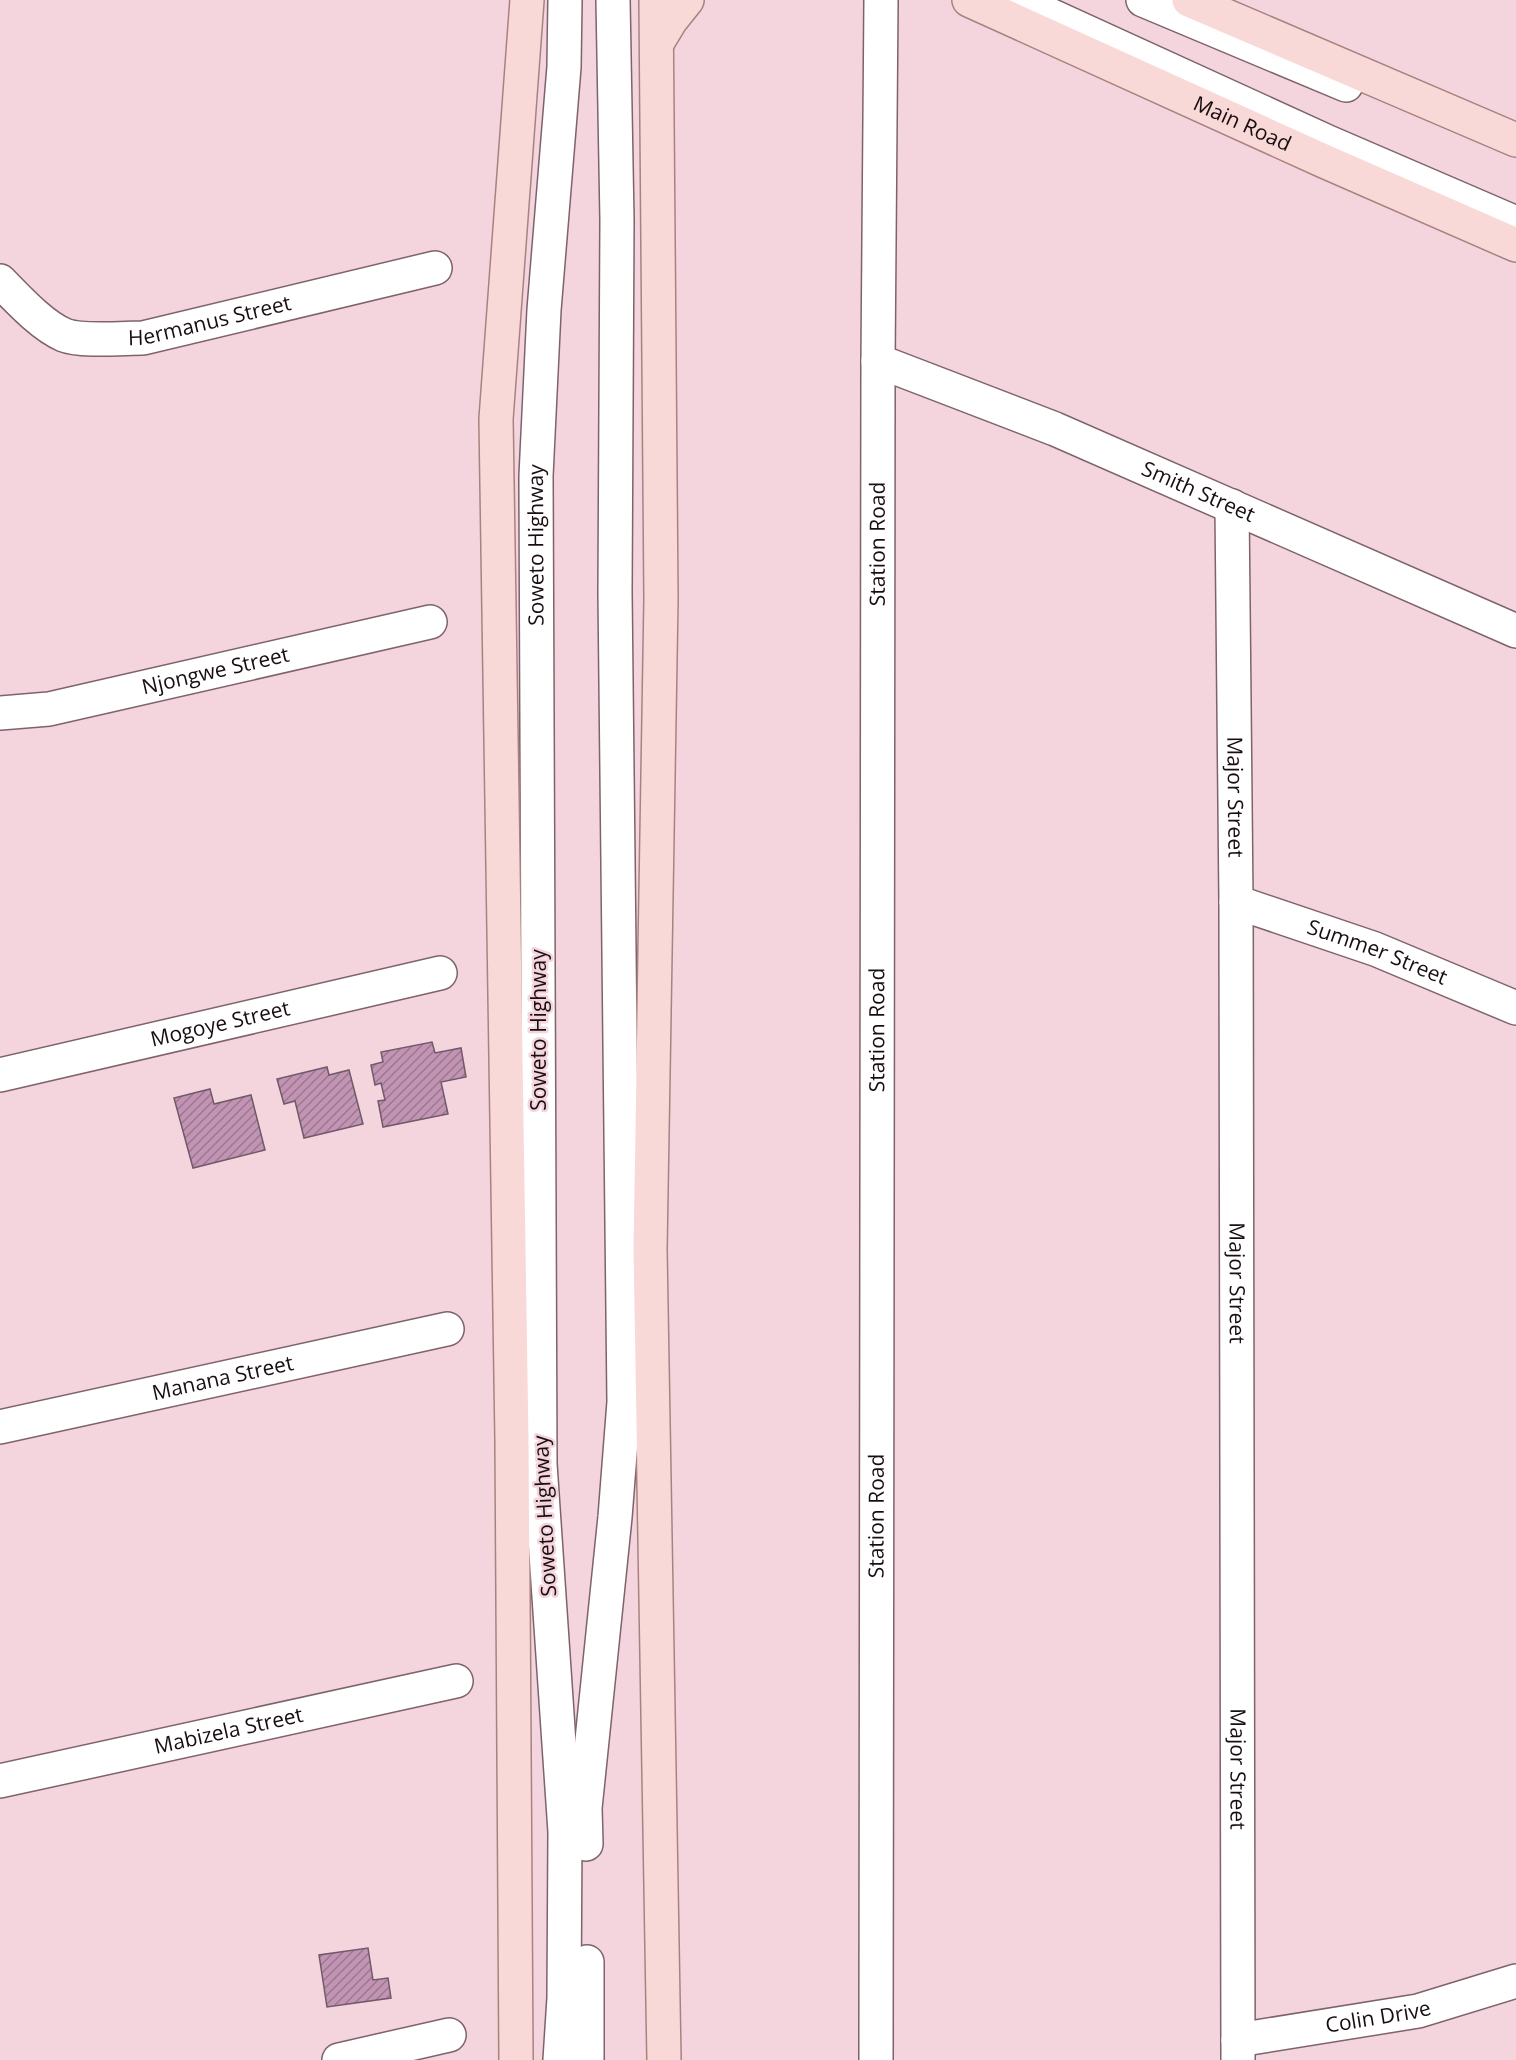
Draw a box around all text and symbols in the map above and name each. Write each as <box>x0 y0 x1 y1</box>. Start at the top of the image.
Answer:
street label: Main Road <box>1189 89 1296 157</box>
street label: Hermanus Street <box>128 288 294 351</box>
street label: Smith Street <box>1138 454 1260 528</box>
street label: Soweto Highway <box>521 463 550 626</box>
street label: Station Road <box>863 482 891 606</box>
street label: Njongwe Street <box>139 640 292 700</box>
street label: Major Street <box>1221 736 1251 858</box>
street label: Summer Street <box>1304 912 1452 991</box>
street label: Soweto Highway <box>524 949 552 1111</box>
street label: Station Road <box>862 968 890 1092</box>
street label: Mogoye Street <box>148 993 292 1053</box>
street label: Major Street <box>1224 1222 1252 1344</box>
street label: Manana Street <box>149 1348 296 1406</box>
street label: Soweto Highway <box>526 1434 562 1597</box>
street label: Station Road <box>862 1454 890 1578</box>
street label: Mabizela Street <box>151 1700 305 1760</box>
street label: Major Street <box>1224 1708 1253 1830</box>
street label: Colin Drive <box>1323 1993 1434 2039</box>

